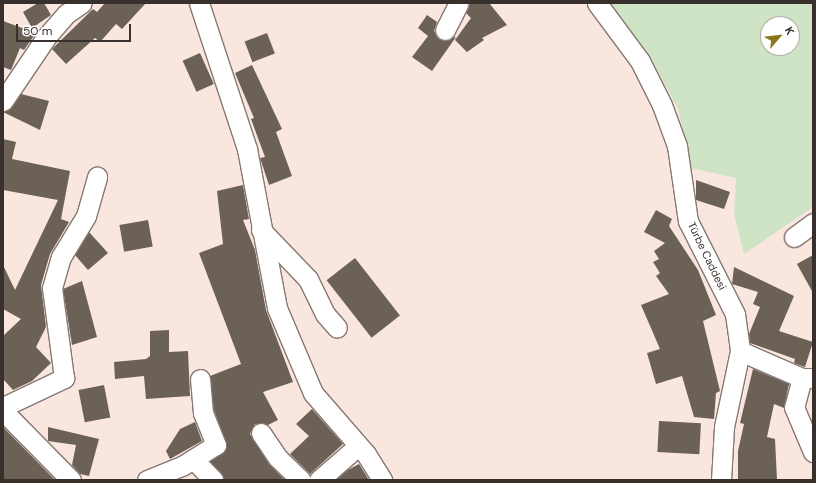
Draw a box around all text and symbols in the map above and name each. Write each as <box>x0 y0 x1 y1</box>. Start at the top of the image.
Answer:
scale bar <box>18 16 133 42</box>
north arrow <box>760 16 800 56</box>
text: 50 m <box>23 23 52 39</box>
text: K <box>782 24 798 37</box>
street label: Türbe Caddesi <box>685 220 729 292</box>

